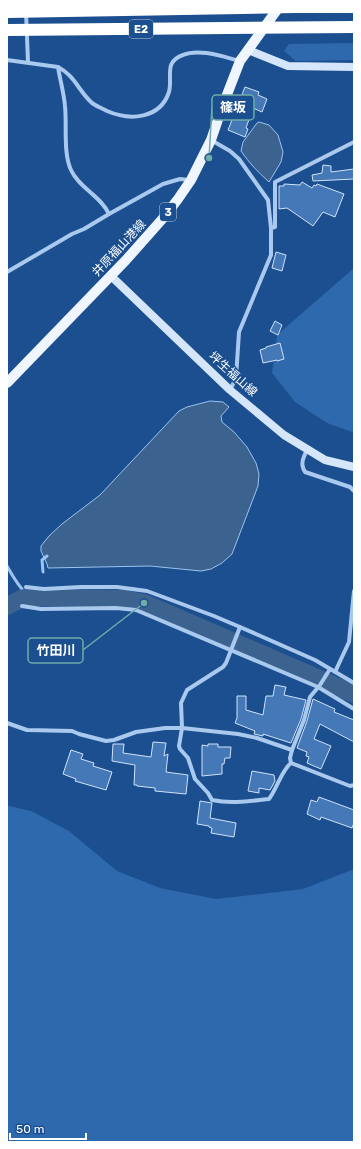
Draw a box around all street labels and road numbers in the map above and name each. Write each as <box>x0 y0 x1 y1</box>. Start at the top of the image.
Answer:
road number: E2 <box>129 20 153 38</box>
road number: 3 <box>160 203 176 221</box>
street label: 井原福山港線 <box>89 217 149 279</box>
street label: 坪生福山線 <box>206 349 260 399</box>

